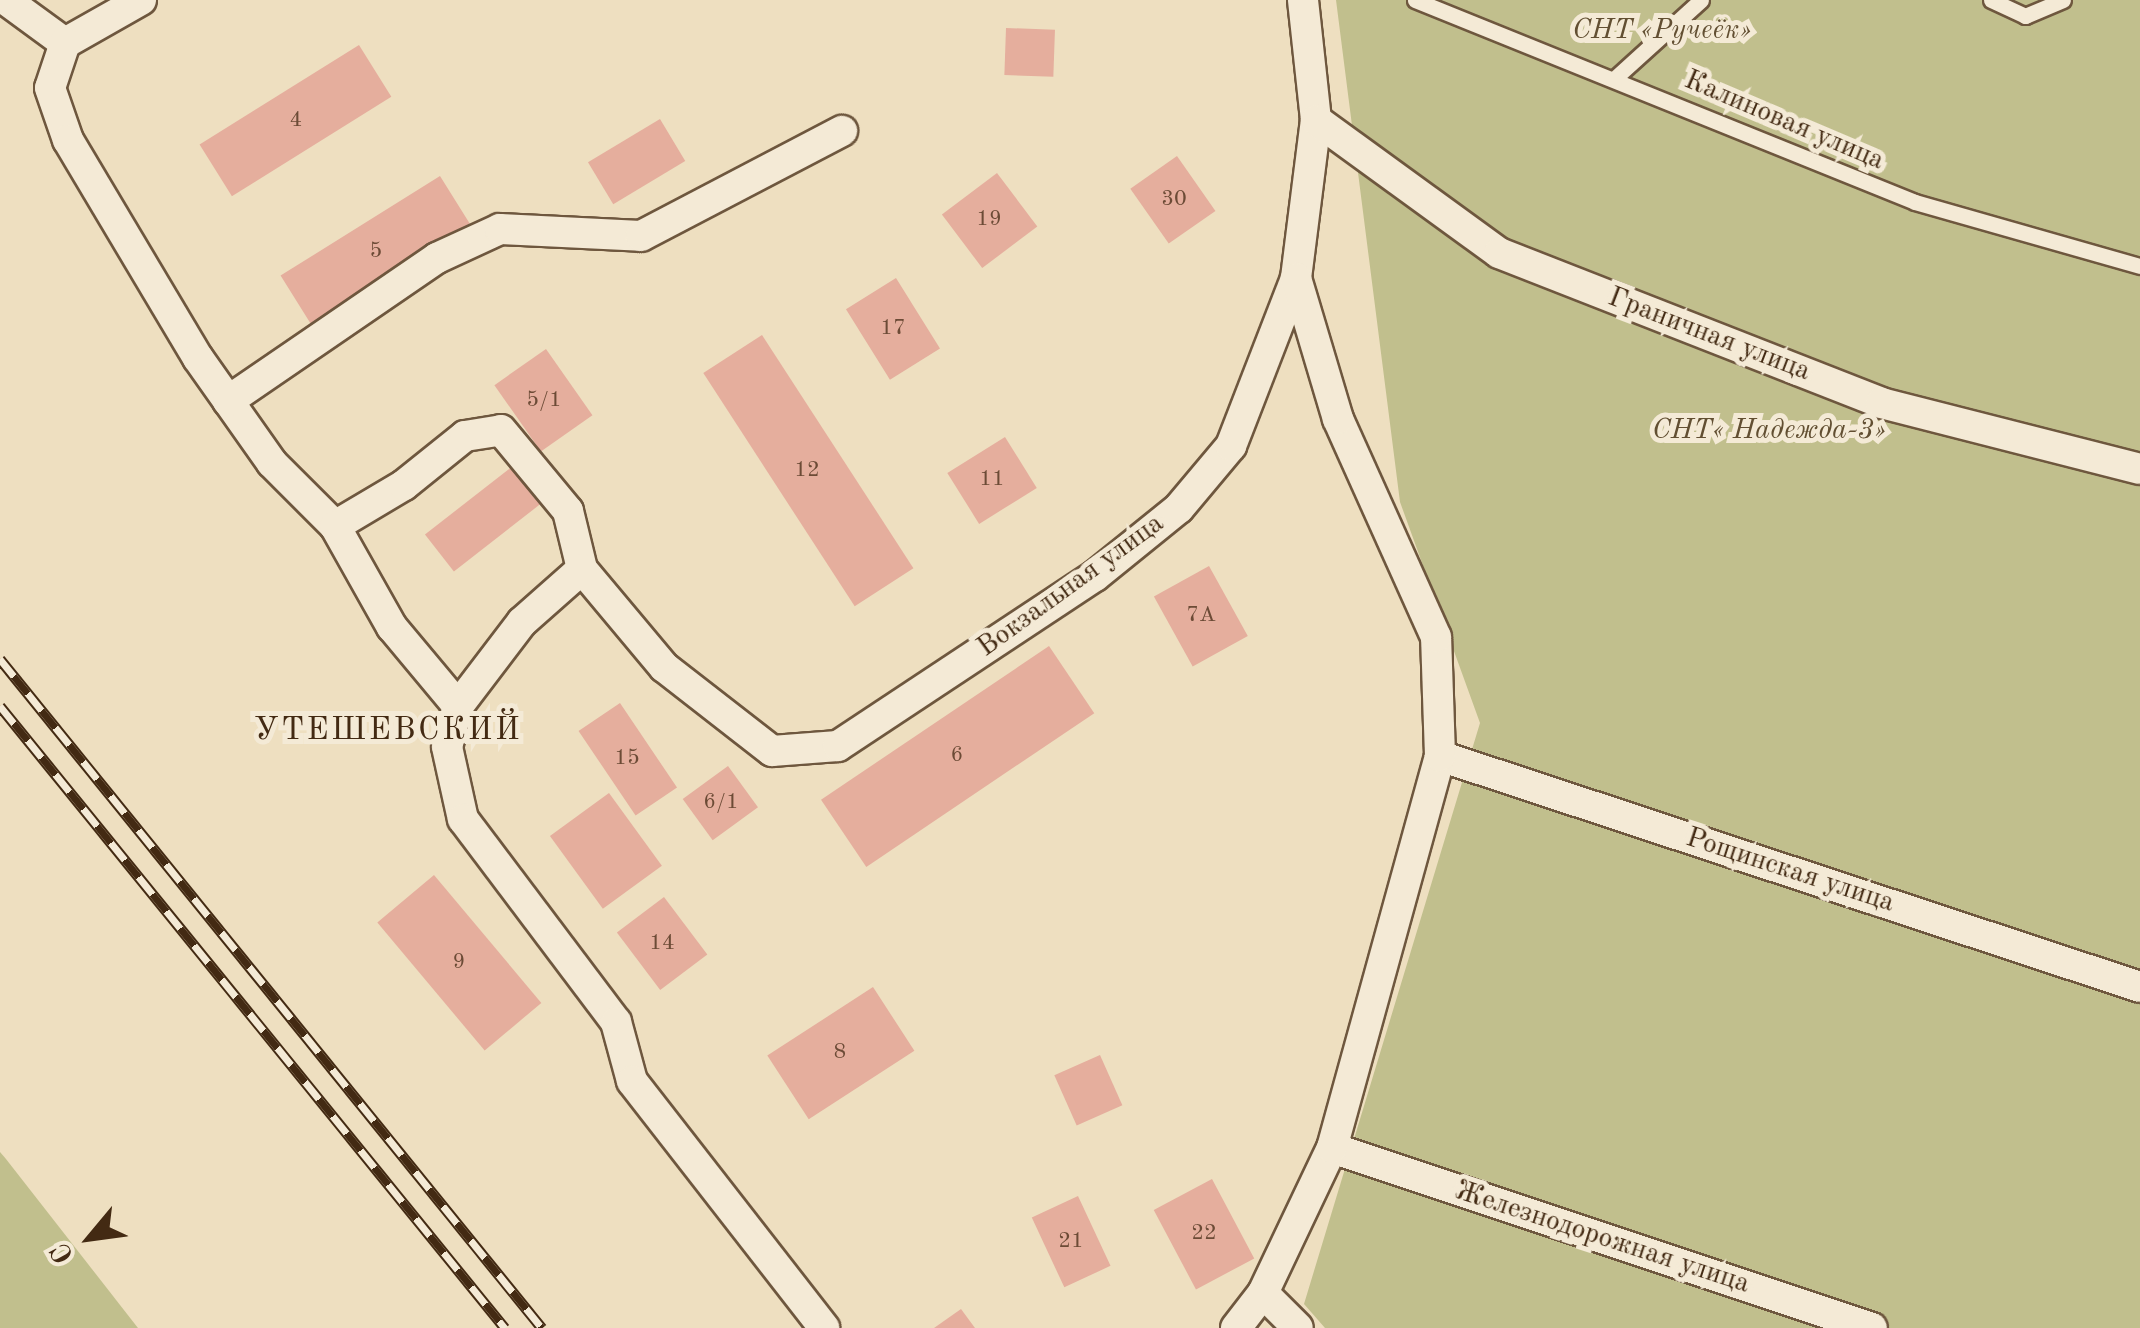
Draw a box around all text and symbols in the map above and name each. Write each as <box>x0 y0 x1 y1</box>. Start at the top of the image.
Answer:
park label: СНТ «Ручеёк» <box>1572 14 1752 48</box>
street label: Калиновая улица <box>1679 64 1889 178</box>
house number: 4 <box>290 108 302 134</box>
house number: 30 <box>1161 187 1187 213</box>
house number: 19 <box>976 207 1002 233</box>
house number: 5 <box>370 239 382 265</box>
street label: Граничная улица <box>1603 281 1815 389</box>
house number: 17 <box>880 316 906 342</box>
house number: 5/1 <box>526 388 562 414</box>
park label: СНТ« Надежда-3» <box>1652 414 1886 448</box>
house number: 12 <box>794 458 820 484</box>
house number: 11 <box>979 467 1005 493</box>
street label: Вокзальная улица <box>971 507 1171 665</box>
house number: 7А <box>1186 603 1216 629</box>
district label: УТЕШЕВСКИЙ <box>254 712 522 750</box>
house number: 6 <box>951 743 963 769</box>
house number: 15 <box>614 746 640 772</box>
house number: 6/1 <box>703 790 739 816</box>
street label: Рощинская улица <box>1682 821 1898 921</box>
house number: 14 <box>649 931 675 957</box>
house number: 9 <box>453 950 465 976</box>
house number: 8 <box>834 1040 846 1066</box>
street label: Железнодорожная улица <box>1450 1174 1754 1302</box>
north arrow <box>40 1188 140 1288</box>
house number: 22 <box>1191 1221 1217 1247</box>
house number: 21 <box>1058 1229 1084 1255</box>
text: С <box>47 1238 80 1267</box>

